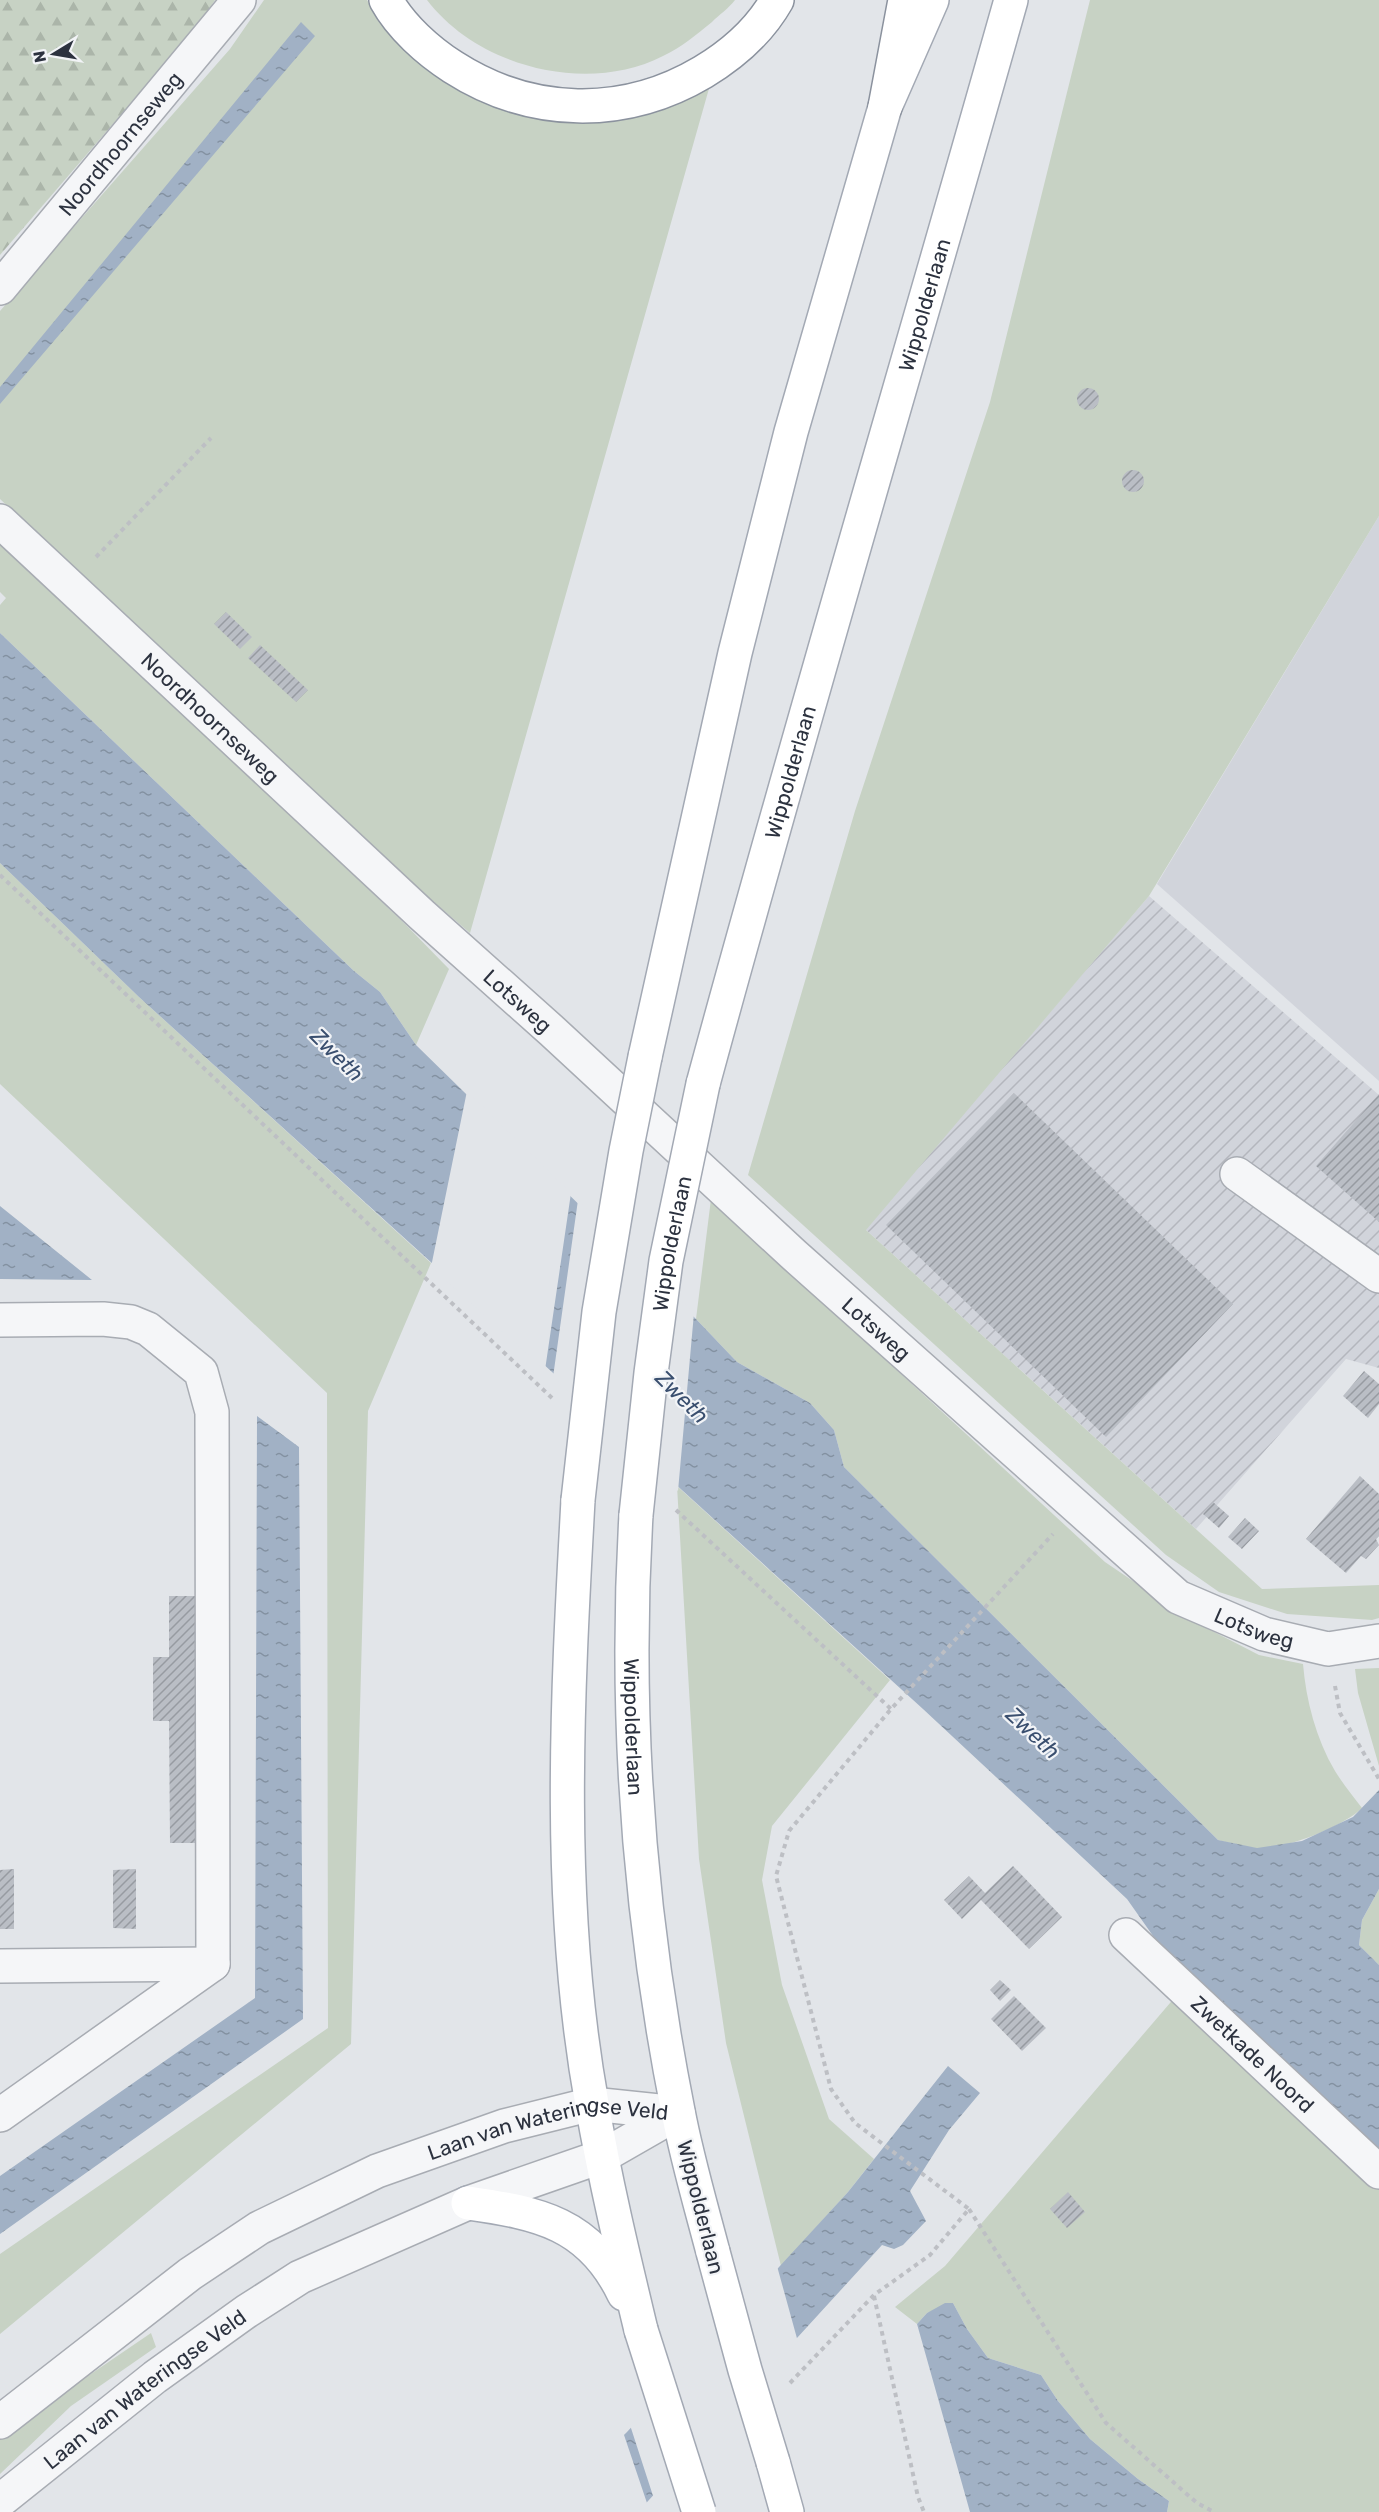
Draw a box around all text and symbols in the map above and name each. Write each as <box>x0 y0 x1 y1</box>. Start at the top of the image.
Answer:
north arrow <box>24 24 84 84</box>
text: N <box>29 49 50 64</box>
street label: Noordhoornseweg <box>53 66 187 220</box>
street label: Wippolderlaan <box>893 235 955 374</box>
street label: Noordhoornseweg <box>136 647 285 788</box>
street label: Wippolderlaan <box>759 702 821 841</box>
street label: Lotsweg <box>479 964 557 1038</box>
water label: Zweth <box>304 1022 369 1087</box>
street label: Wippolderlaan <box>647 1173 696 1313</box>
street label: Lotsweg <box>837 1292 916 1366</box>
water label: Zweth <box>649 1364 714 1429</box>
street label: Lotsweg <box>1211 1602 1296 1653</box>
street label: Wippolderlaan <box>619 1658 649 1796</box>
water label: Zweth <box>1000 1701 1066 1765</box>
street label: Zwetkade Noord <box>1186 1990 1320 2118</box>
street label: Laan van Wateringse Veld <box>424 2091 670 2165</box>
street label: Wippolderlaan <box>672 2137 730 2277</box>
street label: Laan van Wateringse Veld <box>38 2304 250 2474</box>

